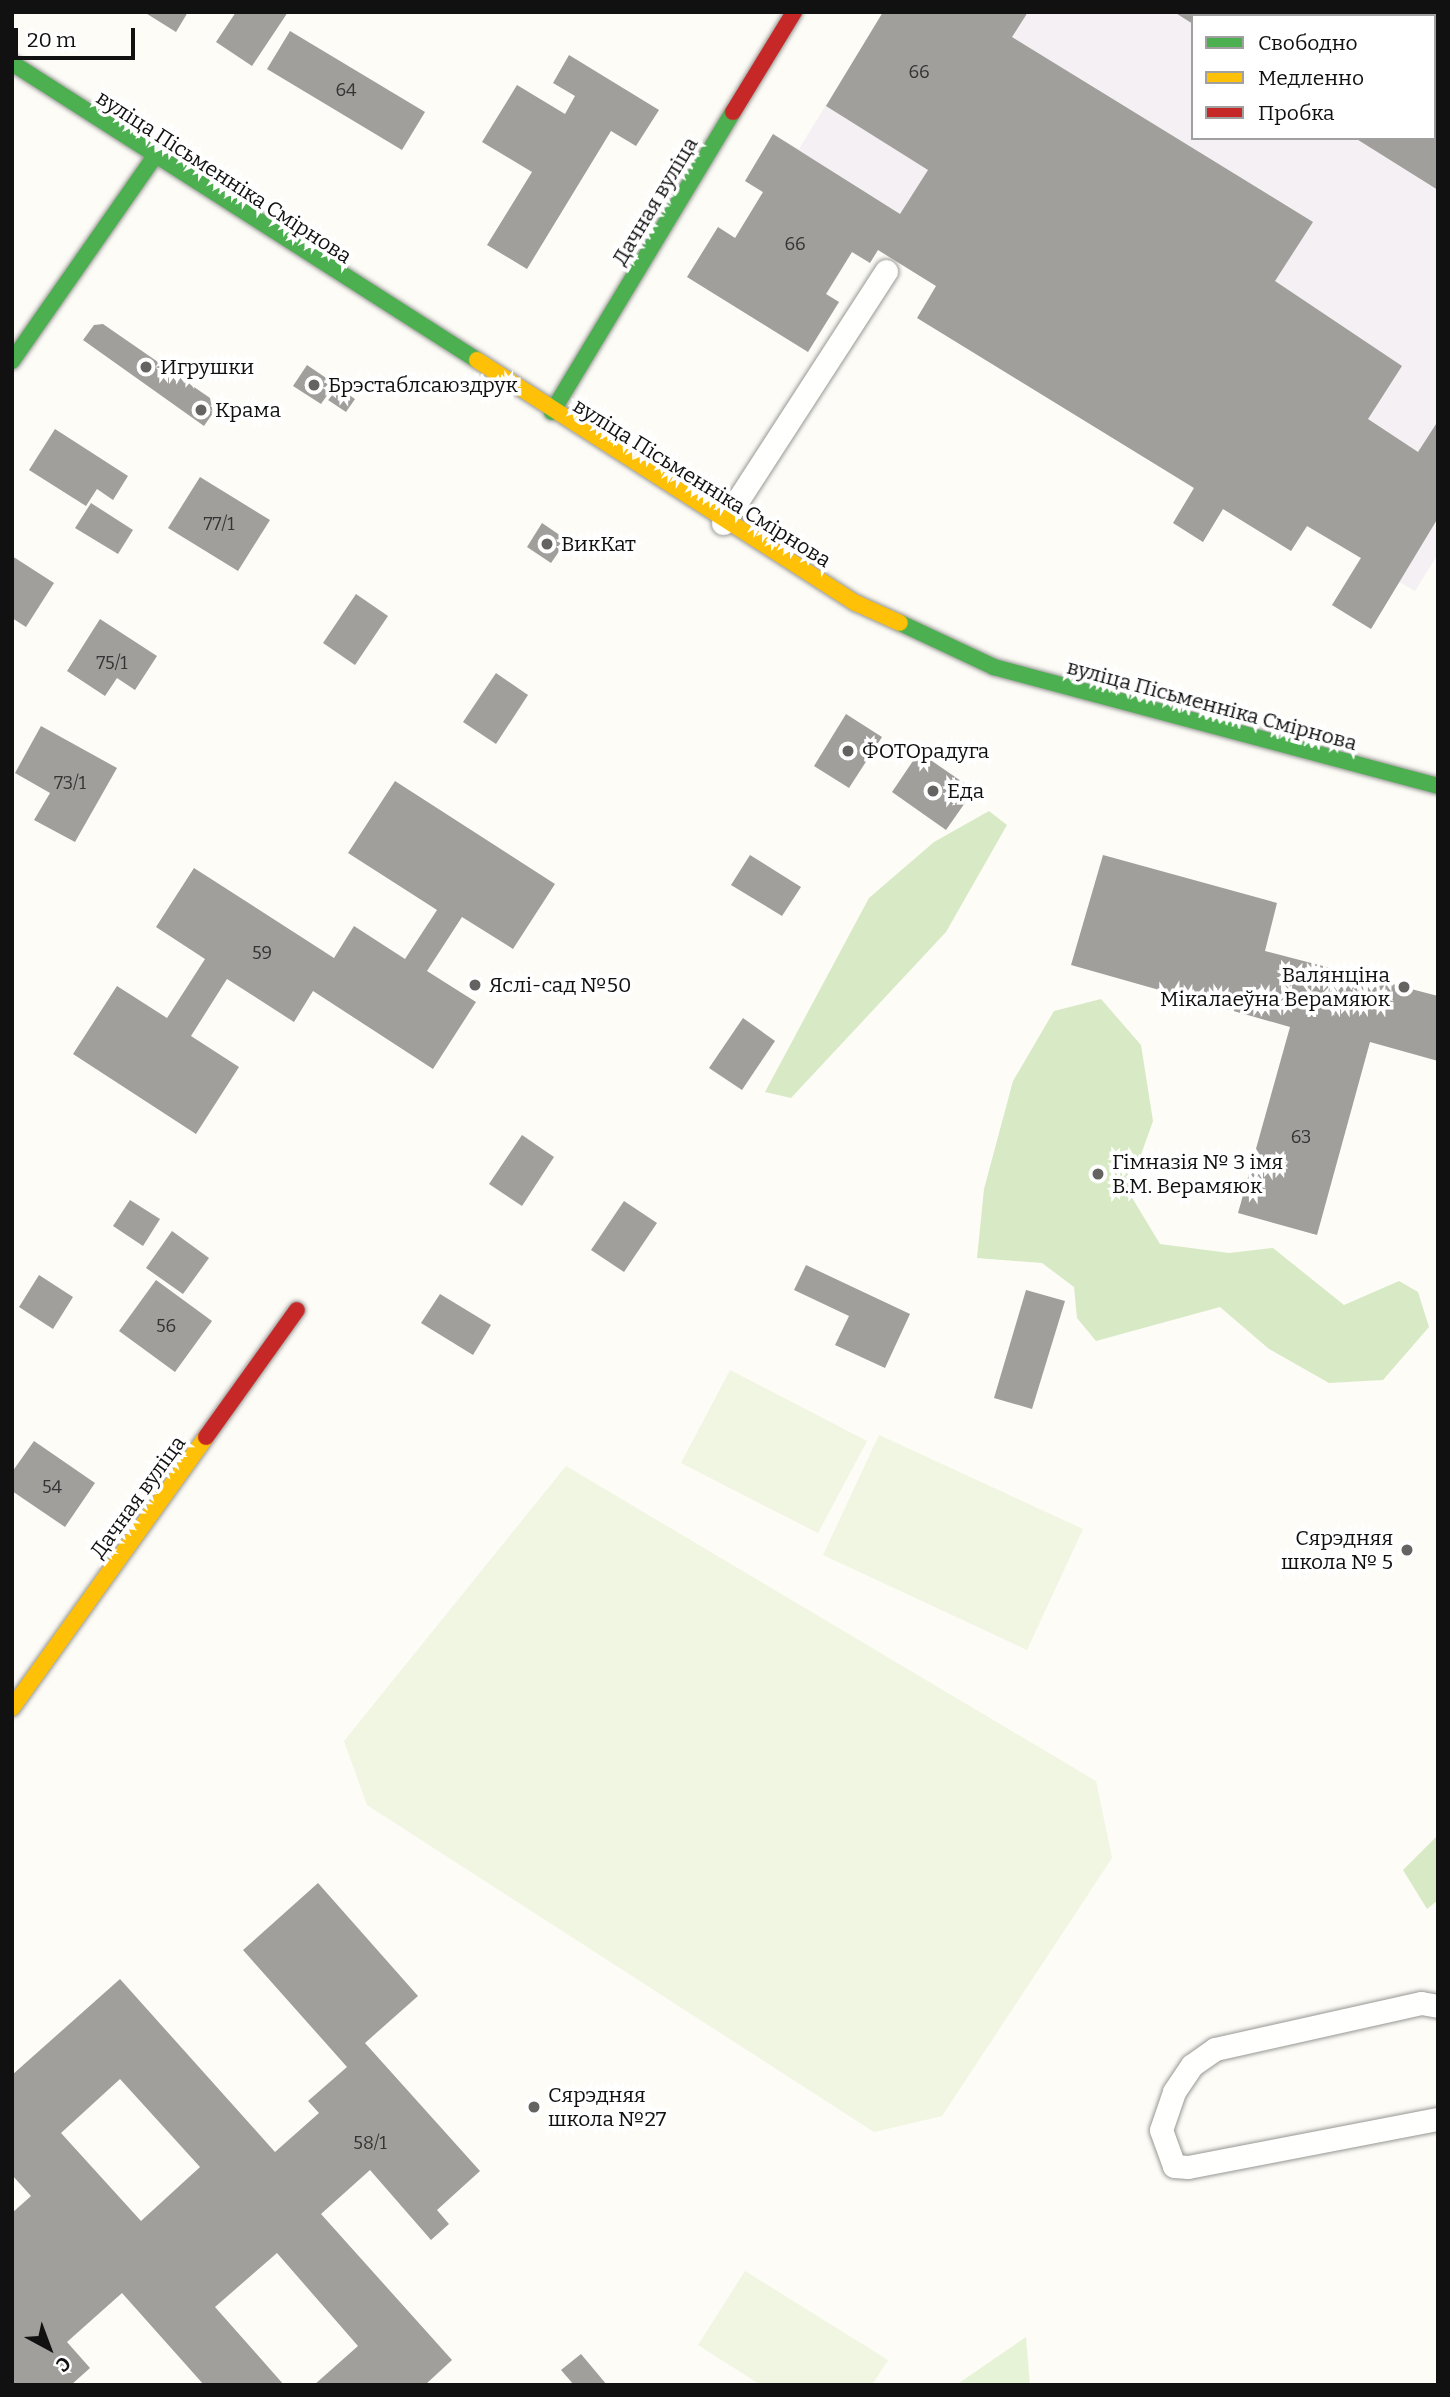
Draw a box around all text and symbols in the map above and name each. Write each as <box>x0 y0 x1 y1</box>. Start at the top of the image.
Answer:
scale bar <box>18 14 138 58</box>
legend <box>1191 14 1436 140</box>
text: 20 m <box>27 27 76 53</box>
text: Свободно <box>1258 30 1358 56</box>
house number: 66 <box>908 61 930 83</box>
text: Медленно <box>1258 65 1364 91</box>
house number: 64 <box>335 79 357 101</box>
street label: вуліца Пісьменніка Смірнова <box>92 85 356 269</box>
text: Пробка <box>1258 100 1335 126</box>
street label: Дачная вуліца <box>607 132 703 270</box>
house number: 66 <box>784 233 806 255</box>
place label: Игрушки <box>160 354 254 380</box>
marker: Игрушки <box>138 359 154 375</box>
place label: Брэстаблсаюздрук <box>328 372 518 398</box>
marker: Брэстаблсаюздрук <box>306 377 322 393</box>
street label: вуліца Пісьменніка Смірнова <box>568 393 836 573</box>
place label: Крама <box>215 397 281 423</box>
marker: Крама <box>193 402 209 418</box>
house number: 77/1 <box>203 513 235 535</box>
place label: ВикКат <box>561 531 636 557</box>
marker: ВикКат <box>539 536 555 552</box>
house number: 75/1 <box>96 652 128 674</box>
street label: вуліца Пісьменніка Смірнова <box>1064 654 1360 756</box>
place label: ФОТОрадуга <box>862 738 989 764</box>
marker: ФОТОрадуга <box>840 743 856 759</box>
house number: 73/1 <box>54 772 86 794</box>
place label: Еда <box>947 778 984 804</box>
marker: Еда <box>925 783 941 799</box>
house number: 59 <box>252 942 272 964</box>
place label: Валянціна Мікалаеўна Верамяюк <box>1160 962 1390 1012</box>
place label: Яслі-сад №50 <box>489 972 631 998</box>
marker: Яслі-сад №50 <box>467 977 483 993</box>
marker: Валянціна Мікалаеўна Верамяюк <box>1396 979 1412 995</box>
house number: 63 <box>1291 1126 1311 1148</box>
place label: Гімназія № 3 імя В.М. Верамяюк <box>1112 1149 1283 1199</box>
marker: Гімназія № 3 імя В.М. Верамяюк <box>1090 1166 1106 1182</box>
house number: 56 <box>156 1315 176 1337</box>
street label: Дачная вуліца <box>85 1431 191 1563</box>
house number: 54 <box>42 1476 62 1498</box>
place label: Сярэдняя школа № 5 <box>1281 1525 1393 1575</box>
marker: Сярэдняя школа № 5 <box>1399 1542 1415 1558</box>
place label: Сярэдняя школа №27 <box>548 2082 666 2132</box>
marker: Сярэдняя школа №27 <box>526 2099 542 2115</box>
house number: 58/1 <box>353 2132 387 2154</box>
north arrow <box>14 2313 84 2383</box>
text: С <box>51 2352 75 2377</box>

